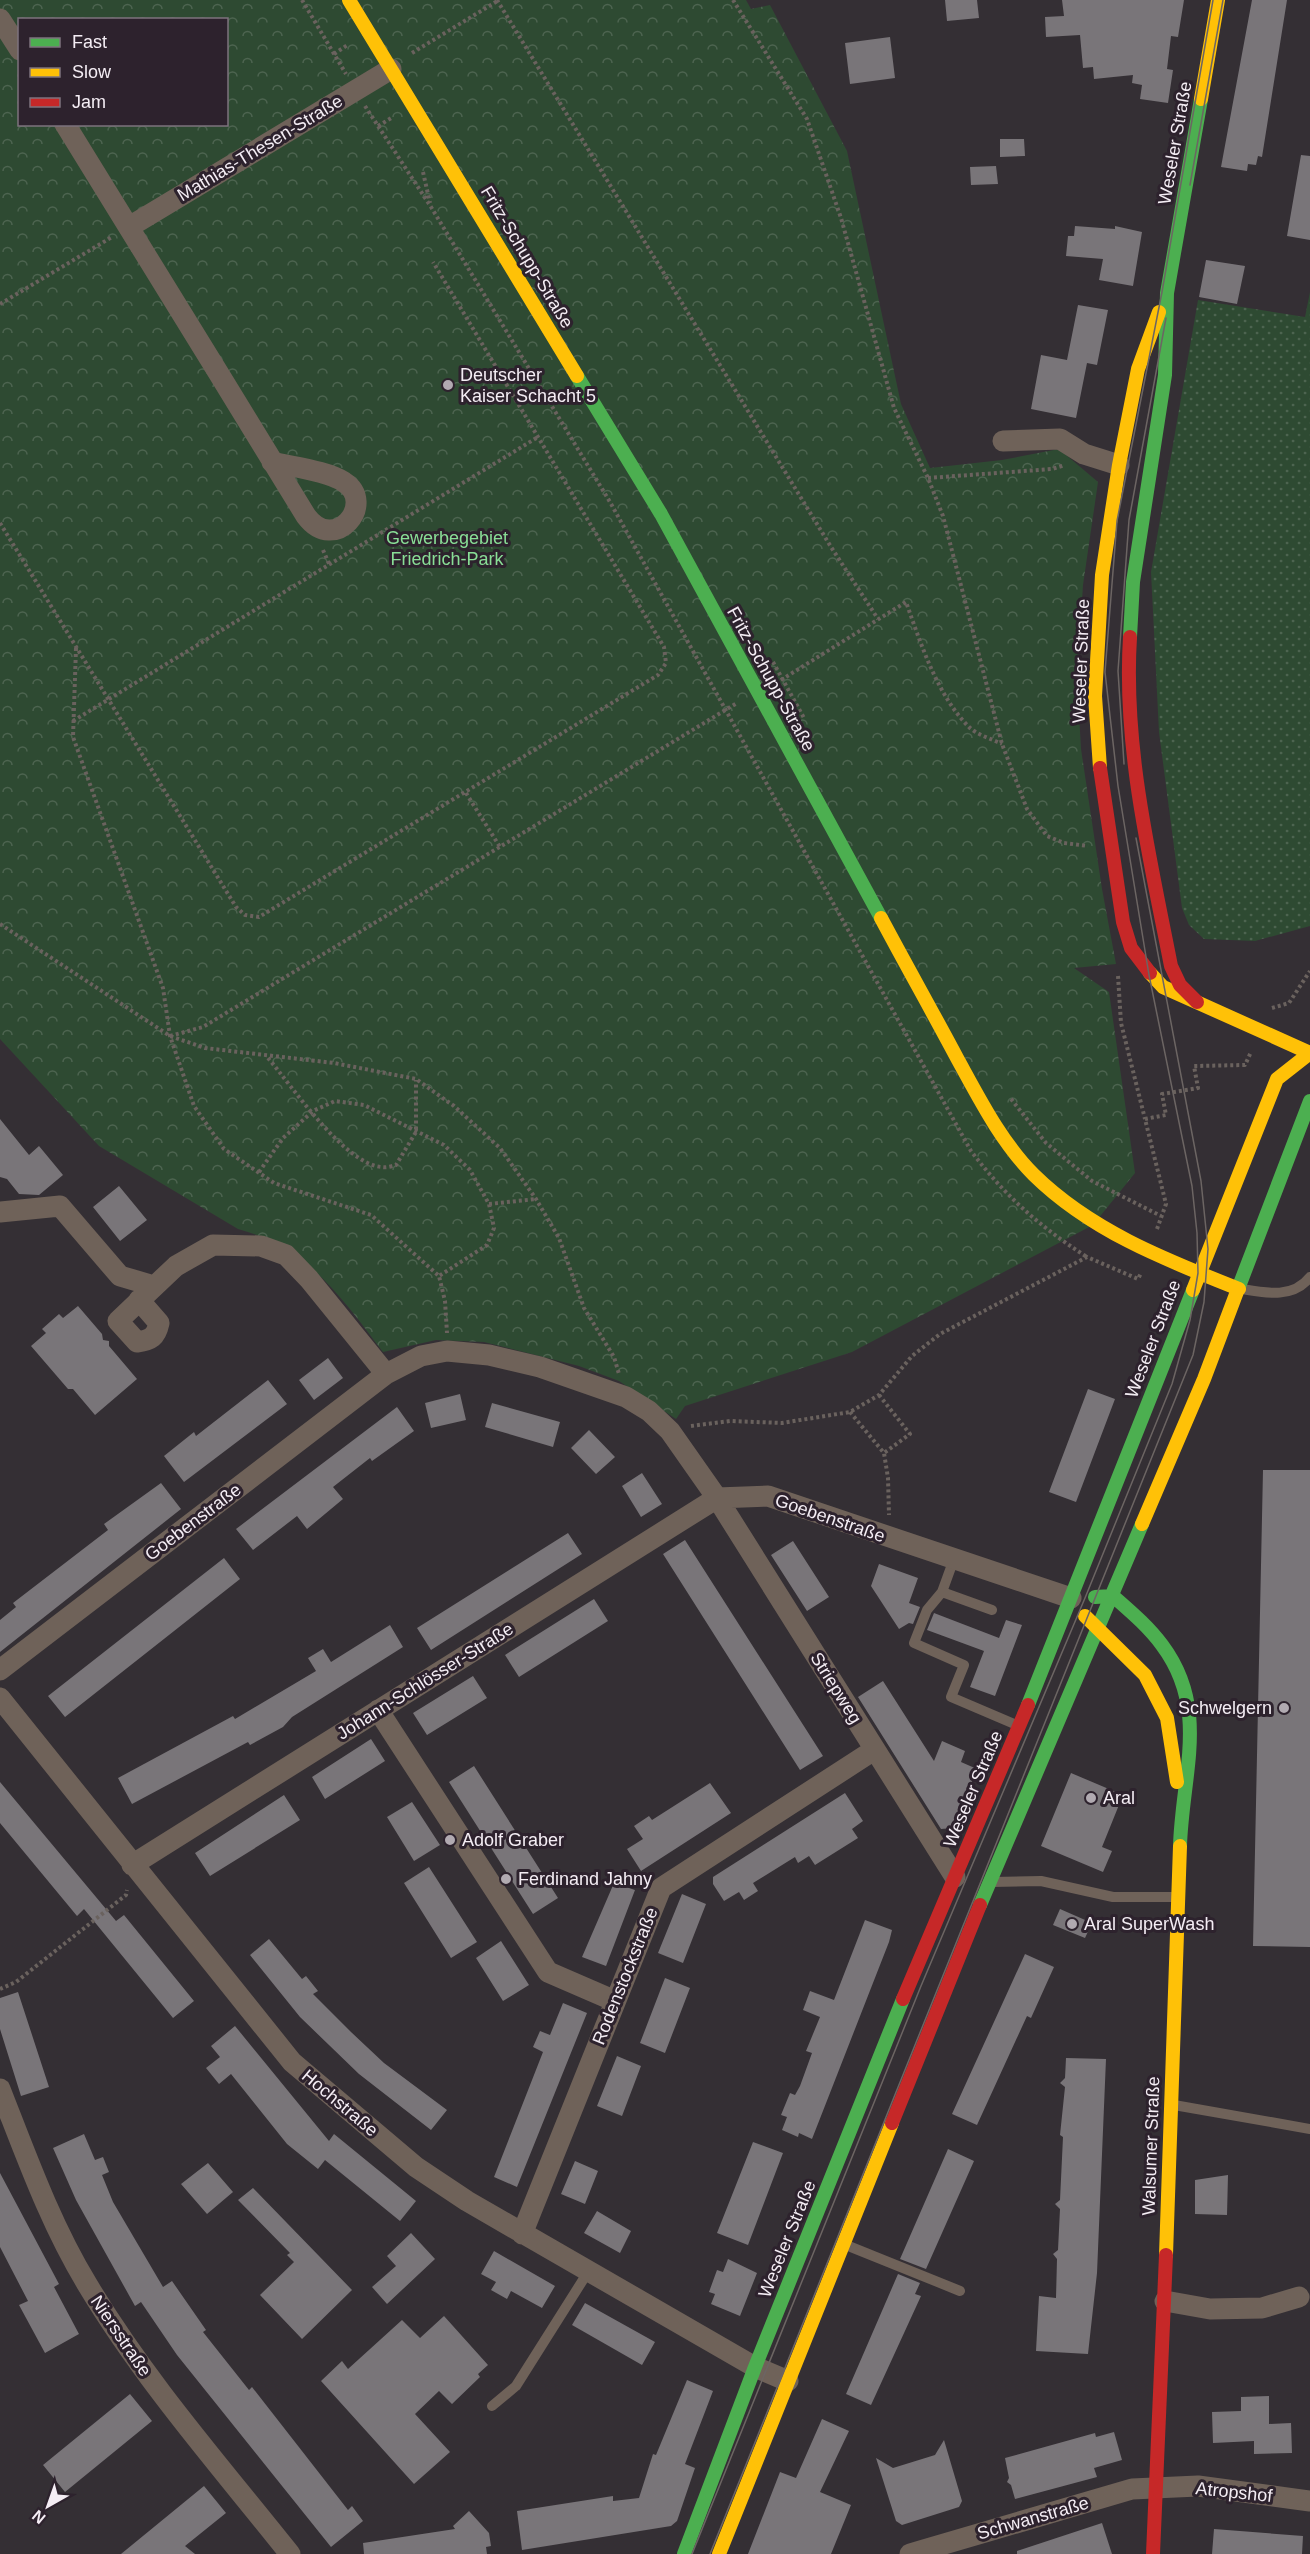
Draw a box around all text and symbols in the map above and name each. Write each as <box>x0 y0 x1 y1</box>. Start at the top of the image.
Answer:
legend <box>18 18 228 126</box>
text: Fast <box>72 32 107 52</box>
text: Slow <box>72 62 112 82</box>
street label: Weseler Straße <box>1154 80 1196 206</box>
street label: Mathias-Thesen-Straße <box>174 91 346 205</box>
text: Jam <box>72 92 106 112</box>
street label: Fritz-Schupp-Straße <box>477 182 577 332</box>
place label: Deutscher Kaiser Schacht 5 <box>460 365 596 406</box>
marker: Deutscher Kaiser Schacht 5 <box>441 378 455 392</box>
park label: Gewerbegebiet Friedrich-Park <box>386 528 508 569</box>
street label: Weseler Straße <box>1069 598 1093 724</box>
street label: Fritz-Schupp-Straße <box>723 603 819 755</box>
street label: Weseler Straße <box>1121 1277 1185 1401</box>
street label: Goebenstraße <box>141 1479 245 1565</box>
street label: Goebenstraße <box>772 1490 888 1546</box>
street label: Johann-Schlösser-Straße <box>333 1618 517 1744</box>
street label: Striepweg <box>806 1649 866 1727</box>
place label: Schwelgern <box>1178 1698 1272 1718</box>
marker: Schwelgern <box>1277 1701 1291 1715</box>
street label: Weseler Straße <box>939 1728 1007 1850</box>
place label: Aral <box>1103 1788 1135 1808</box>
marker: Aral <box>1084 1791 1098 1805</box>
place label: Adolf Graber <box>462 1830 564 1850</box>
marker: Adolf Graber <box>443 1833 457 1847</box>
place label: Ferdinand Jahny <box>518 1869 652 1889</box>
marker: Ferdinand Jahny <box>499 1872 513 1886</box>
street label: Rodenstockstraße <box>588 1905 662 2047</box>
place label: Aral SuperWash <box>1084 1914 1214 1934</box>
marker: Aral SuperWash <box>1065 1917 1079 1931</box>
street label: Hochstraße <box>298 2065 382 2141</box>
street label: Walsumer Straße <box>1139 2076 1163 2216</box>
street label: Weseler Straße <box>754 2177 820 2301</box>
street label: Niersstraße <box>87 2292 155 2380</box>
north arrow <box>18 2476 78 2536</box>
street label: Atropshof <box>1195 2478 1274 2506</box>
street label: Schwanstraße <box>975 2493 1091 2543</box>
text: N <box>29 2507 49 2527</box>

